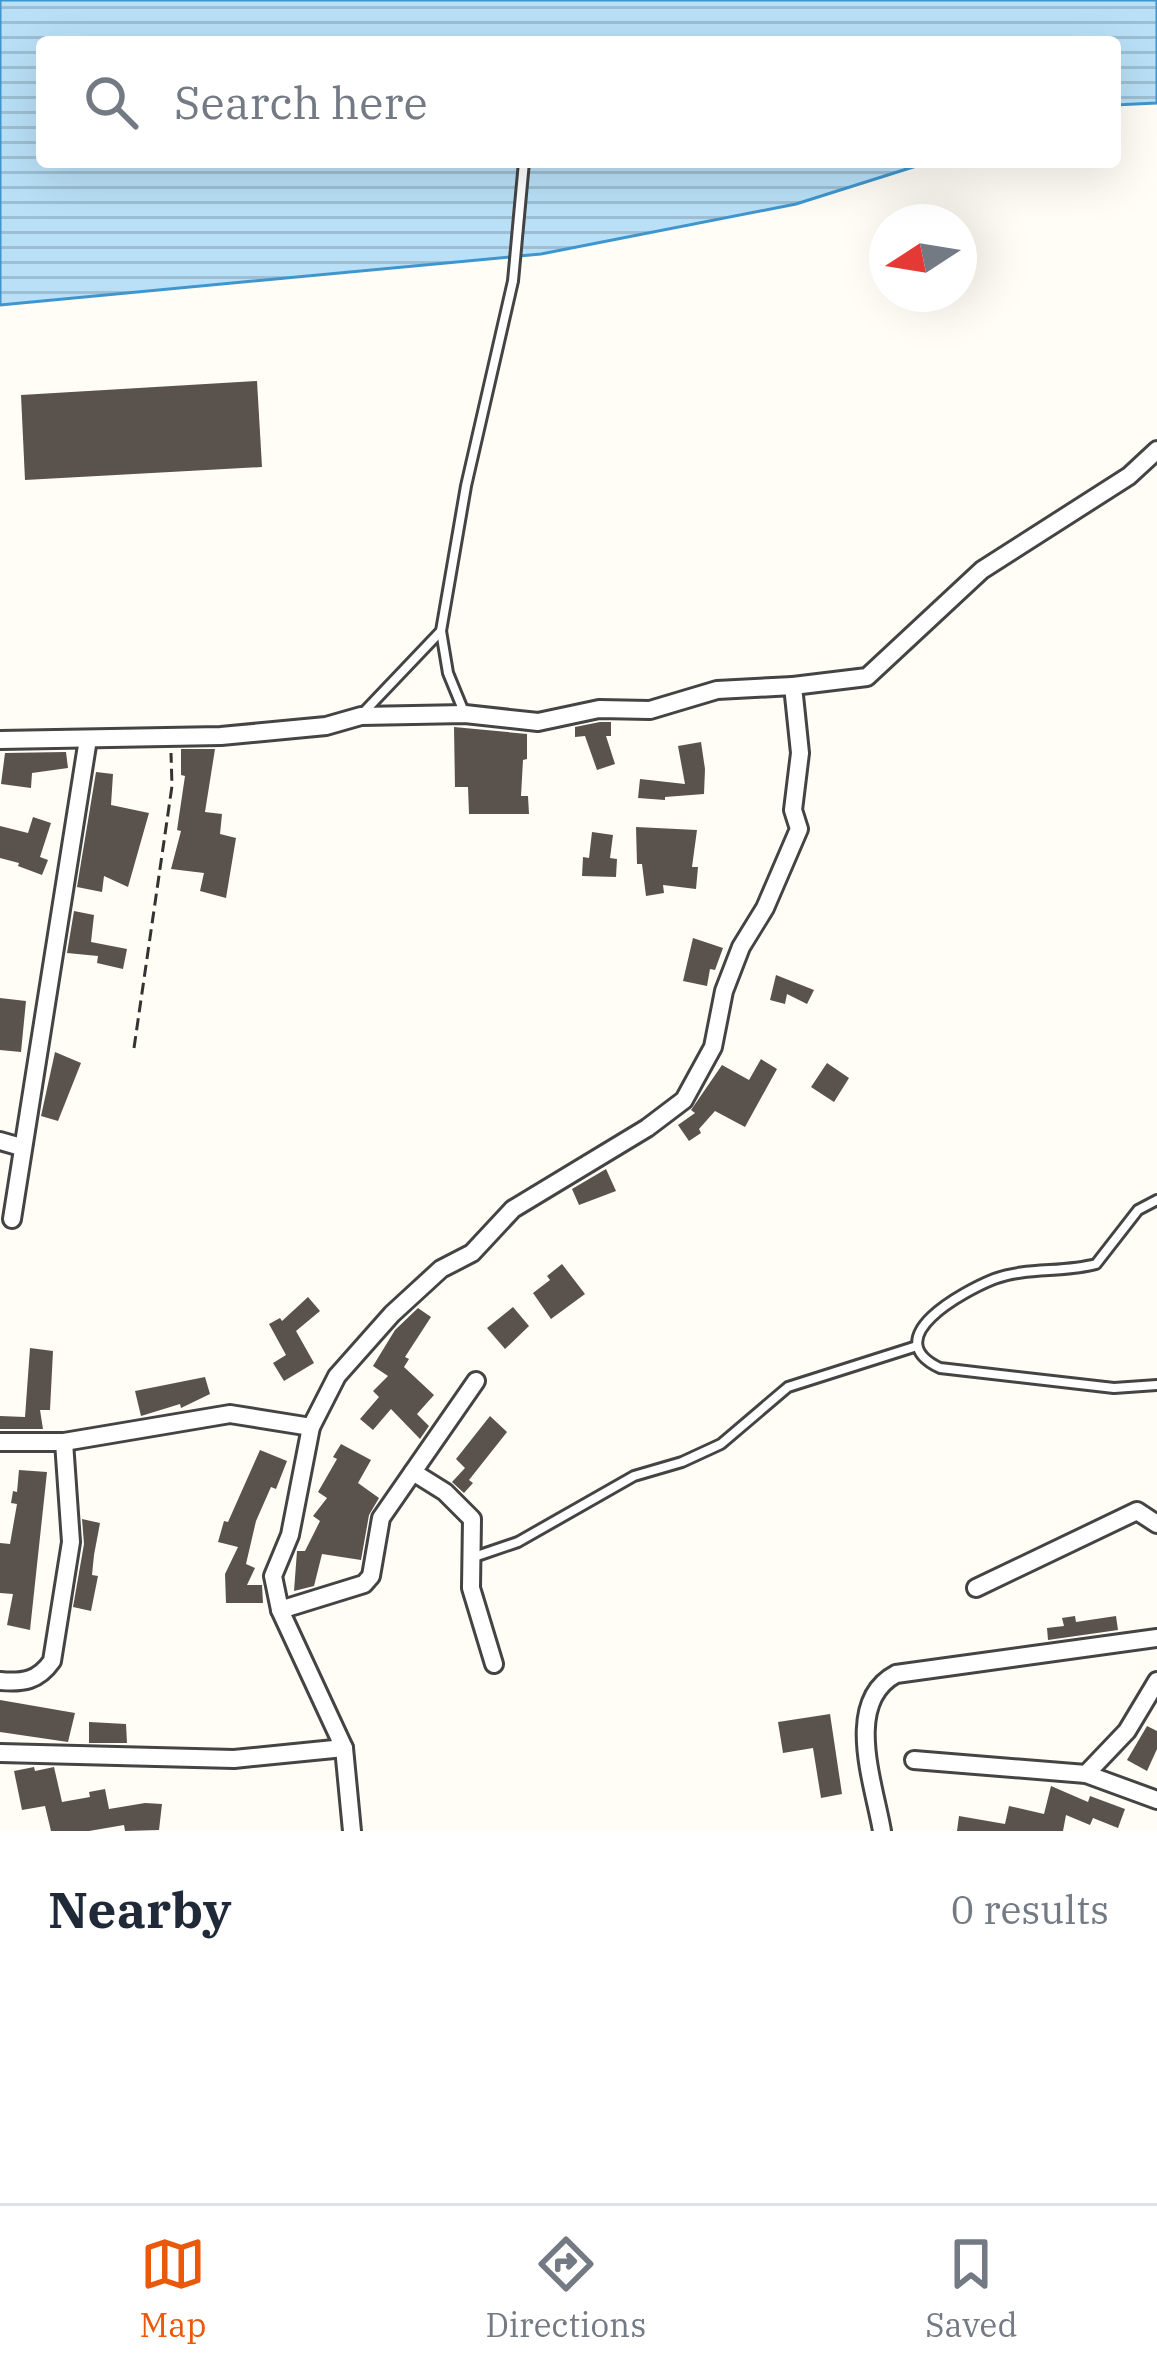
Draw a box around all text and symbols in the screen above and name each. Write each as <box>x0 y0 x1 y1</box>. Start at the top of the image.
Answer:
search box <box>36 36 1121 168</box>
icon: search <box>78 69 144 135</box>
text: Search here <box>174 73 428 131</box>
north arrow <box>869 204 977 312</box>
text: Nearby <box>48 1876 232 1942</box>
text: 0 results <box>951 1884 1109 1935</box>
tab: Map <box>139 2231 206 2346</box>
tab: Directions <box>485 2231 646 2346</box>
tab: Saved <box>925 2231 1018 2346</box>

